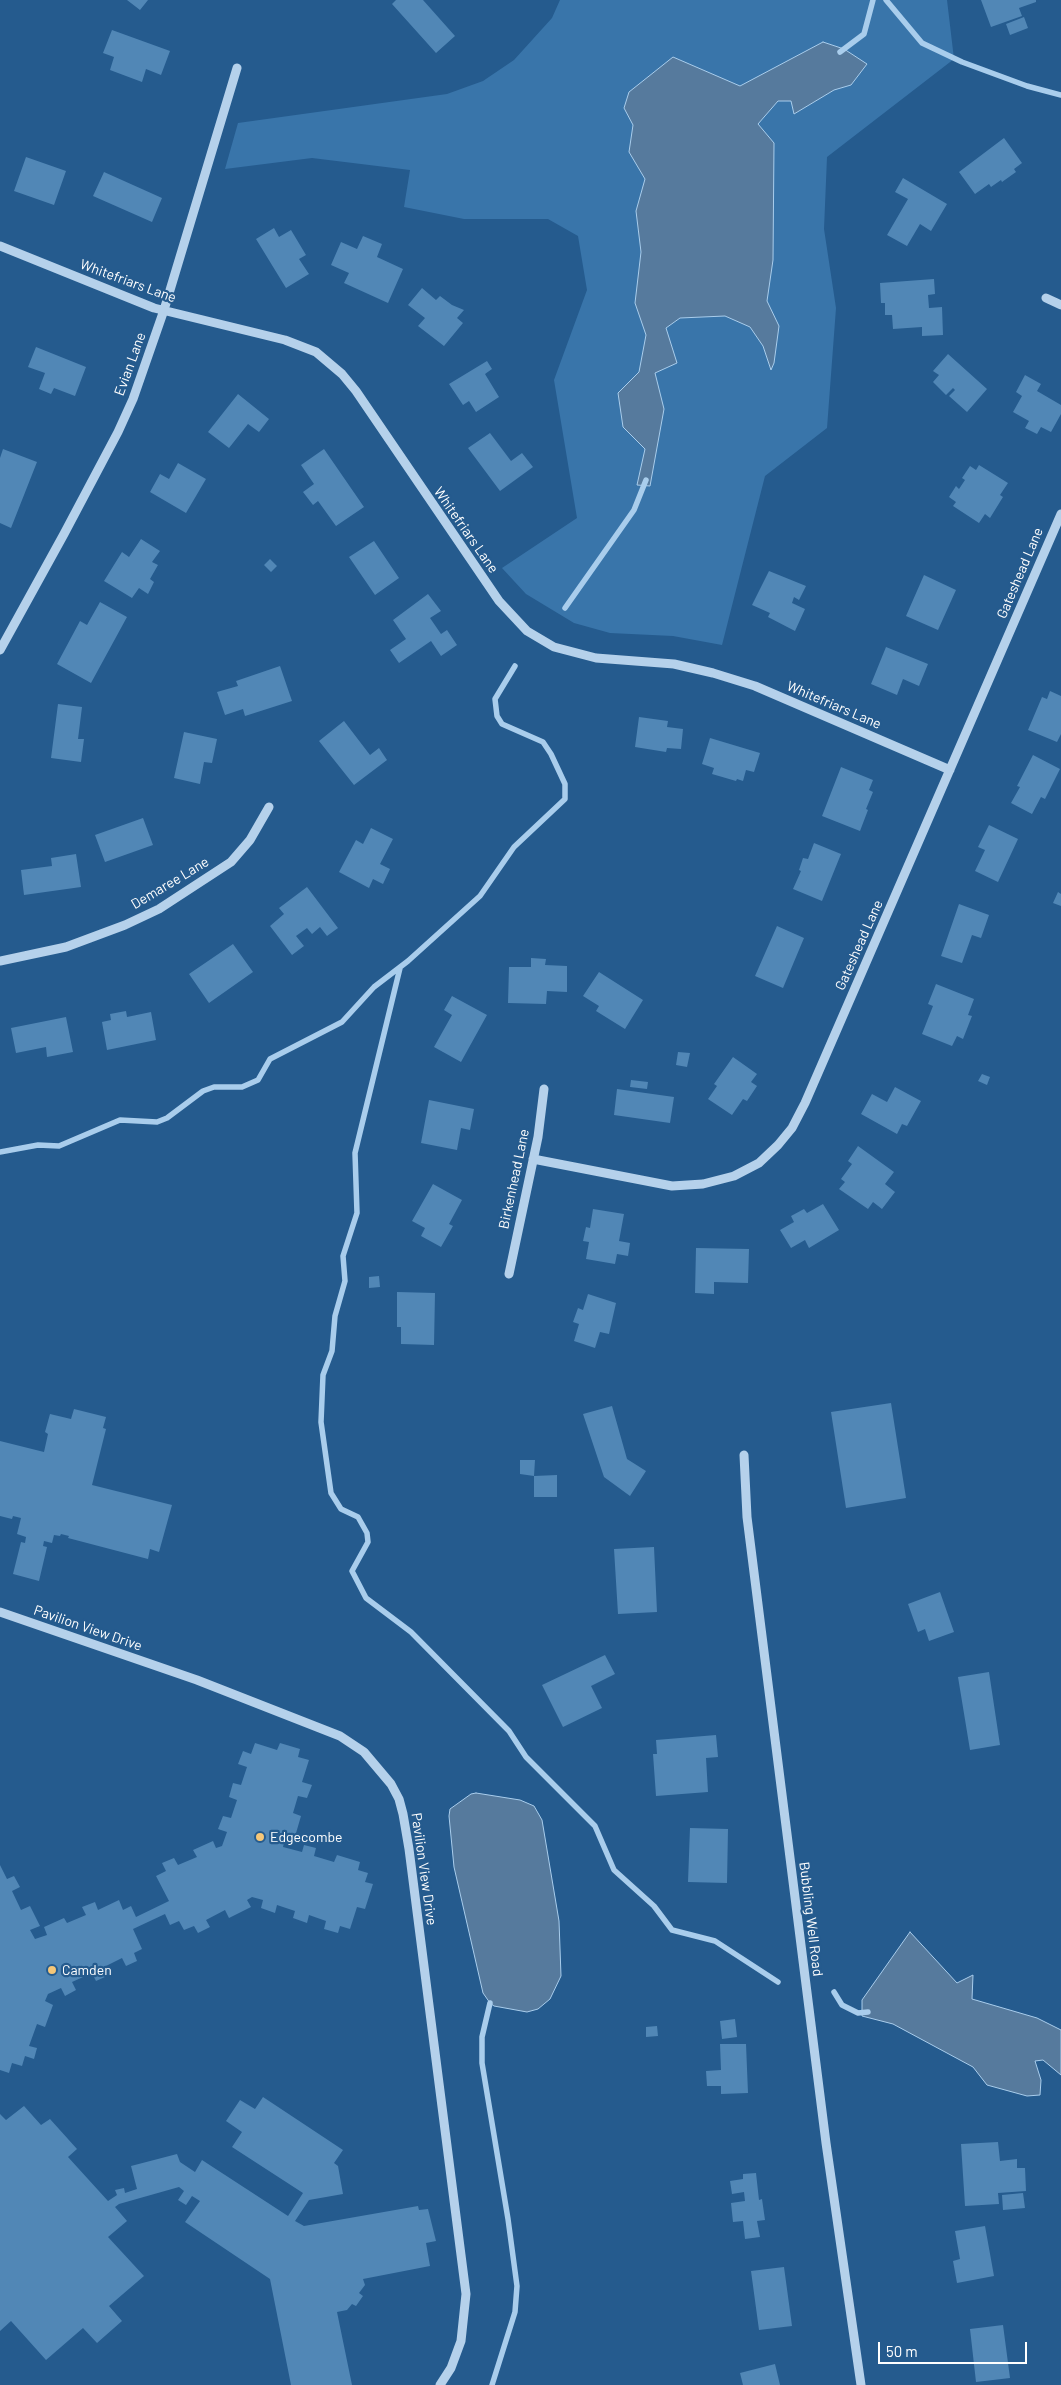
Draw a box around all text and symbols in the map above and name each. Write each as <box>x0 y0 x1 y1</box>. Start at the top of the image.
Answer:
street label: Whitefriars Lane <box>78 256 178 306</box>
street label: Evian Lane <box>111 330 149 398</box>
street label: Whitefriars Lane <box>430 484 502 576</box>
street label: Gateshead Lane <box>993 525 1047 621</box>
street label: Whitefriars Lane <box>784 678 884 732</box>
street label: Demaree Lane <box>128 853 212 913</box>
street label: Gateshead Lane <box>832 897 886 993</box>
street label: Birkenhead Lane <box>495 1128 533 1230</box>
street label: Pavilion View Drive <box>32 1602 144 1654</box>
street label: Pavilion View Drive <box>408 1812 440 1926</box>
place label: Edgecombe <box>270 1829 343 1845</box>
marker: Edgecombe <box>254 1831 266 1843</box>
street label: Bubbling Well Road <box>796 1861 826 1977</box>
place label: Camden <box>62 1962 112 1978</box>
marker: Camden <box>46 1964 58 1976</box>
scale bar <box>881 2332 1030 2364</box>
text: 50 m <box>886 2342 918 2360</box>

